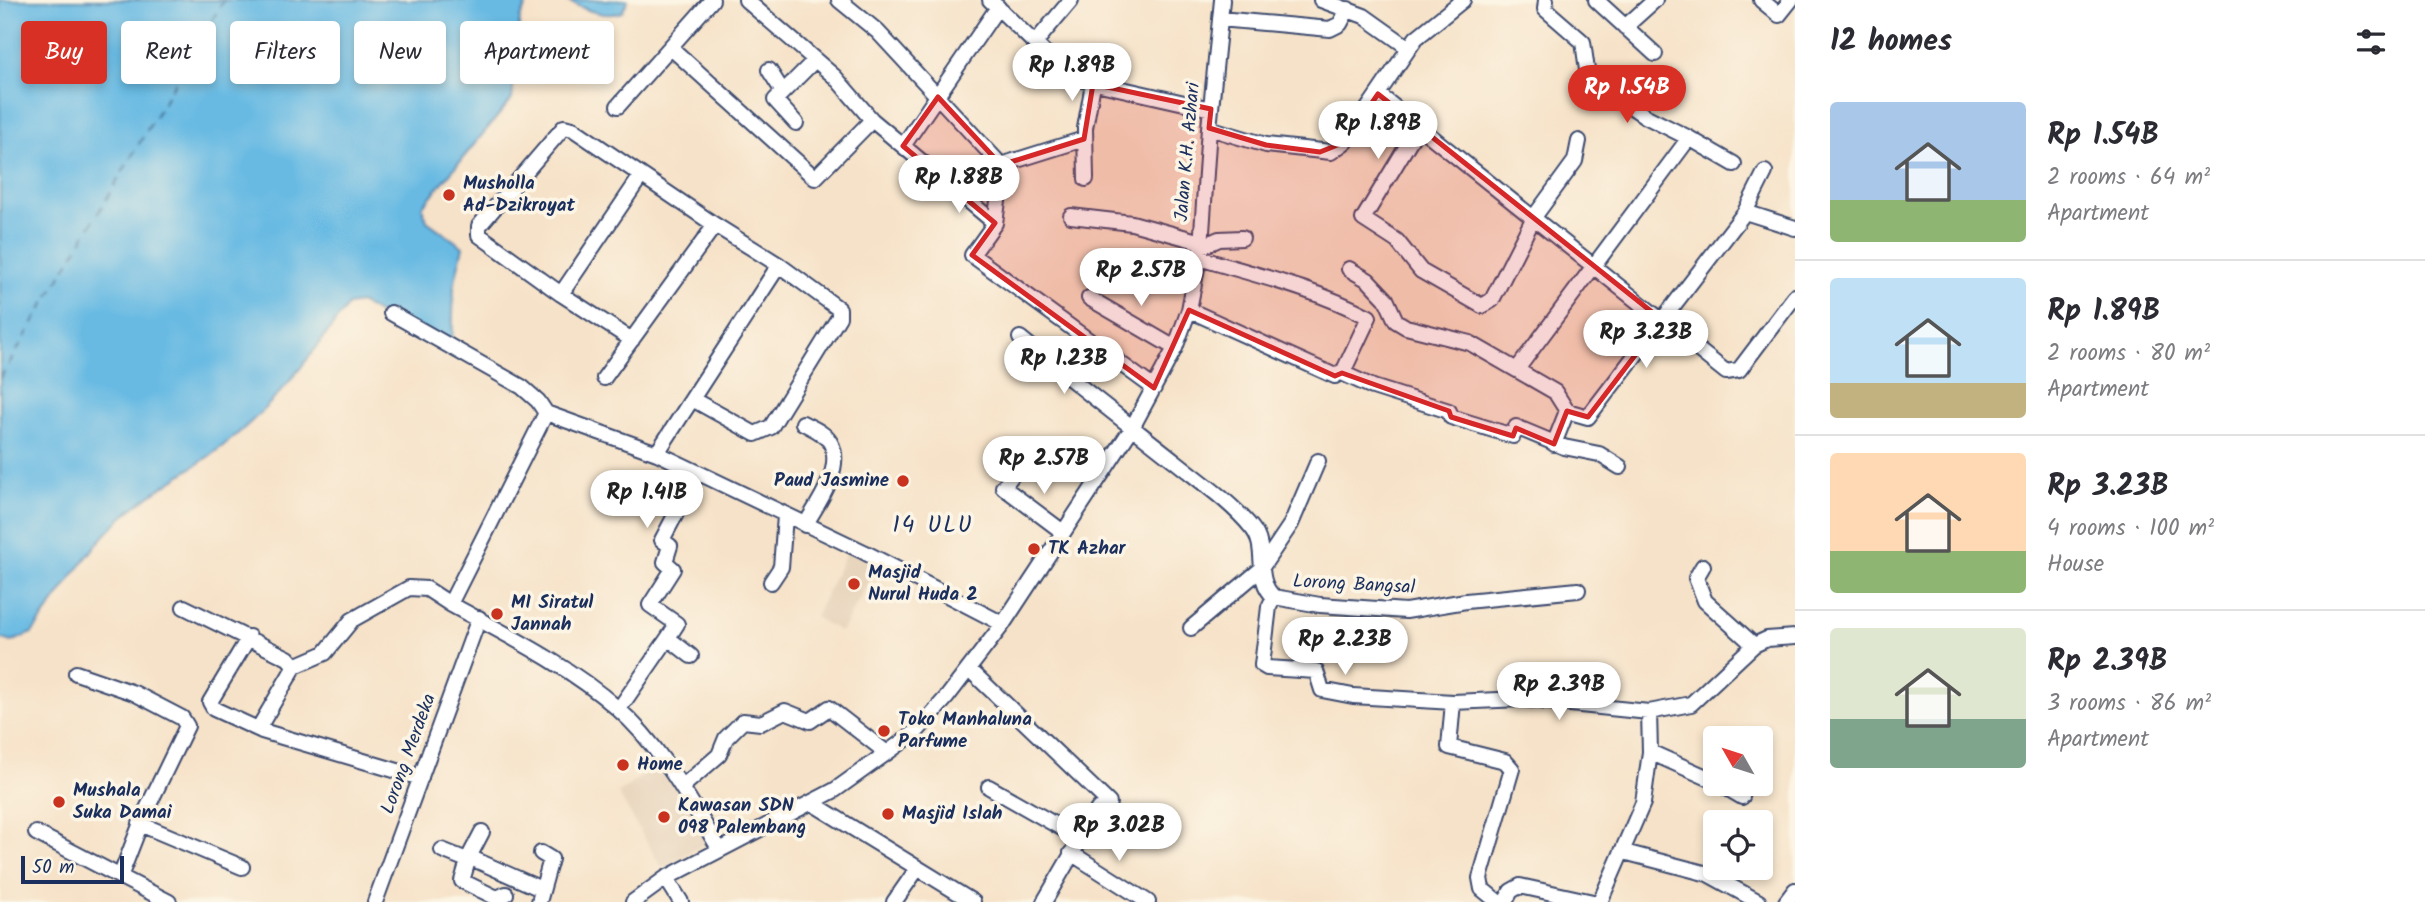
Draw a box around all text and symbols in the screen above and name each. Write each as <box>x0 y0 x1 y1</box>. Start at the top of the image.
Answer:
text: 12 homes <box>1830 18 1952 66</box>
chip: Buy <box>21 21 107 84</box>
chip: Rent <box>121 21 216 84</box>
chip: Filters <box>230 21 340 84</box>
chip: New <box>354 21 446 84</box>
chip: Apartment <box>460 21 614 84</box>
icon: filters <box>2352 23 2390 61</box>
pin: Rp 1.89B <box>1000 43 1144 103</box>
text: Rp 1.89B <box>1028 48 1116 84</box>
pin: Rp 1.54B <box>1555 66 1699 125</box>
text: Rp 1.54B <box>1584 70 1670 106</box>
street label: Jalan K.H. Azhari <box>1167 80 1209 223</box>
pin: Rp 1.89B <box>1306 102 1450 161</box>
text: Rp 1.89B <box>1334 106 1422 142</box>
text: Rp 1.54B <box>2047 112 2159 160</box>
icon: home <box>1886 130 1970 214</box>
pin: Rp 1.88B <box>887 156 1031 215</box>
text: Rp 1.88B <box>915 160 1003 196</box>
text: 2 rooms · 64 m² <box>2047 160 2210 196</box>
place label: Musholla Ad-Dzikroyat <box>463 169 575 221</box>
marker: Musholla Ad-Dzikroyat <box>441 187 457 203</box>
text: Apartment <box>2047 196 2149 232</box>
pin: Rp 2.57B <box>1069 248 1213 308</box>
text: Rp 2.57B <box>1096 253 1186 289</box>
text: Rp 1.89B <box>2047 288 2161 336</box>
icon: home <box>1886 306 1970 390</box>
pin: Rp 3.23B <box>1574 310 1718 370</box>
text: Rp 3.23B <box>1599 315 1693 351</box>
pin: Rp 1.23B <box>992 336 1136 396</box>
text: 2 rooms · 80 m² <box>2047 336 2210 372</box>
text: Rp 1.23B <box>1020 341 1108 377</box>
text: Apartment <box>2047 372 2149 408</box>
pin: Rp 2.57B <box>972 436 1116 496</box>
text: Rp 2.57B <box>999 441 1089 477</box>
text: Rp 3.23B <box>2047 463 2169 511</box>
place label: Paud Jasmine <box>774 466 889 496</box>
pin: Rp 1.41B <box>575 470 719 530</box>
marker: Paud Jasmine <box>895 473 911 489</box>
text: Rp 1.41B <box>606 475 688 511</box>
icon: home <box>1886 481 1970 565</box>
district label: 14 ULU <box>892 508 974 544</box>
text: 4 rooms · 100 m² <box>2047 511 2214 547</box>
place label: TK Azhar <box>1048 534 1127 564</box>
marker: TK Azhar <box>1026 541 1042 557</box>
text: House <box>2047 547 2104 583</box>
place label: Masjid Nurul Huda 2 <box>868 558 978 610</box>
street label: Lorong Bangsal <box>1292 567 1416 603</box>
marker: Masjid Nurul Huda 2 <box>846 576 862 592</box>
place label: MI Siratul Jannah <box>511 588 594 640</box>
marker: MI Siratul Jannah <box>489 606 505 622</box>
pin: Rp 2.23B <box>1273 618 1417 677</box>
text: Rp 2.23B <box>1298 622 1392 658</box>
text: Rp 2.39B <box>2047 638 2168 686</box>
icon: home <box>1886 656 1970 740</box>
pin: Rp 2.39B <box>1487 662 1631 722</box>
text: Rp 2.39B <box>1513 667 1605 703</box>
text: 3 rooms · 86 m² <box>2047 686 2211 722</box>
street label: Lorong Merdeka <box>373 690 445 818</box>
place label: Toko Manhaluna Parfume <box>898 705 1032 757</box>
text: Apartment <box>2047 722 2149 758</box>
marker: Toko Manhaluna Parfume <box>876 723 892 739</box>
north arrow <box>1703 726 1773 796</box>
map controls <box>1703 726 1773 880</box>
place label: Home <box>637 750 683 780</box>
marker: Home <box>615 757 631 773</box>
place label: Mushala Suka Damai <box>73 776 173 828</box>
place label: Kawasan SDN 098 Palembang <box>678 791 806 843</box>
marker: Mushala Suka Damai <box>51 794 67 810</box>
place label: Masjid Islah <box>902 799 1003 829</box>
pin: Rp 3.02B <box>1047 804 1191 863</box>
marker: Masjid Islah <box>880 806 896 822</box>
text: Rp 3.02B <box>1073 808 1165 844</box>
marker: Kawasan SDN 098 Palembang <box>656 809 672 825</box>
button: locate <box>1703 810 1773 880</box>
scale bar <box>21 853 124 885</box>
text: 50 m <box>32 853 74 883</box>

